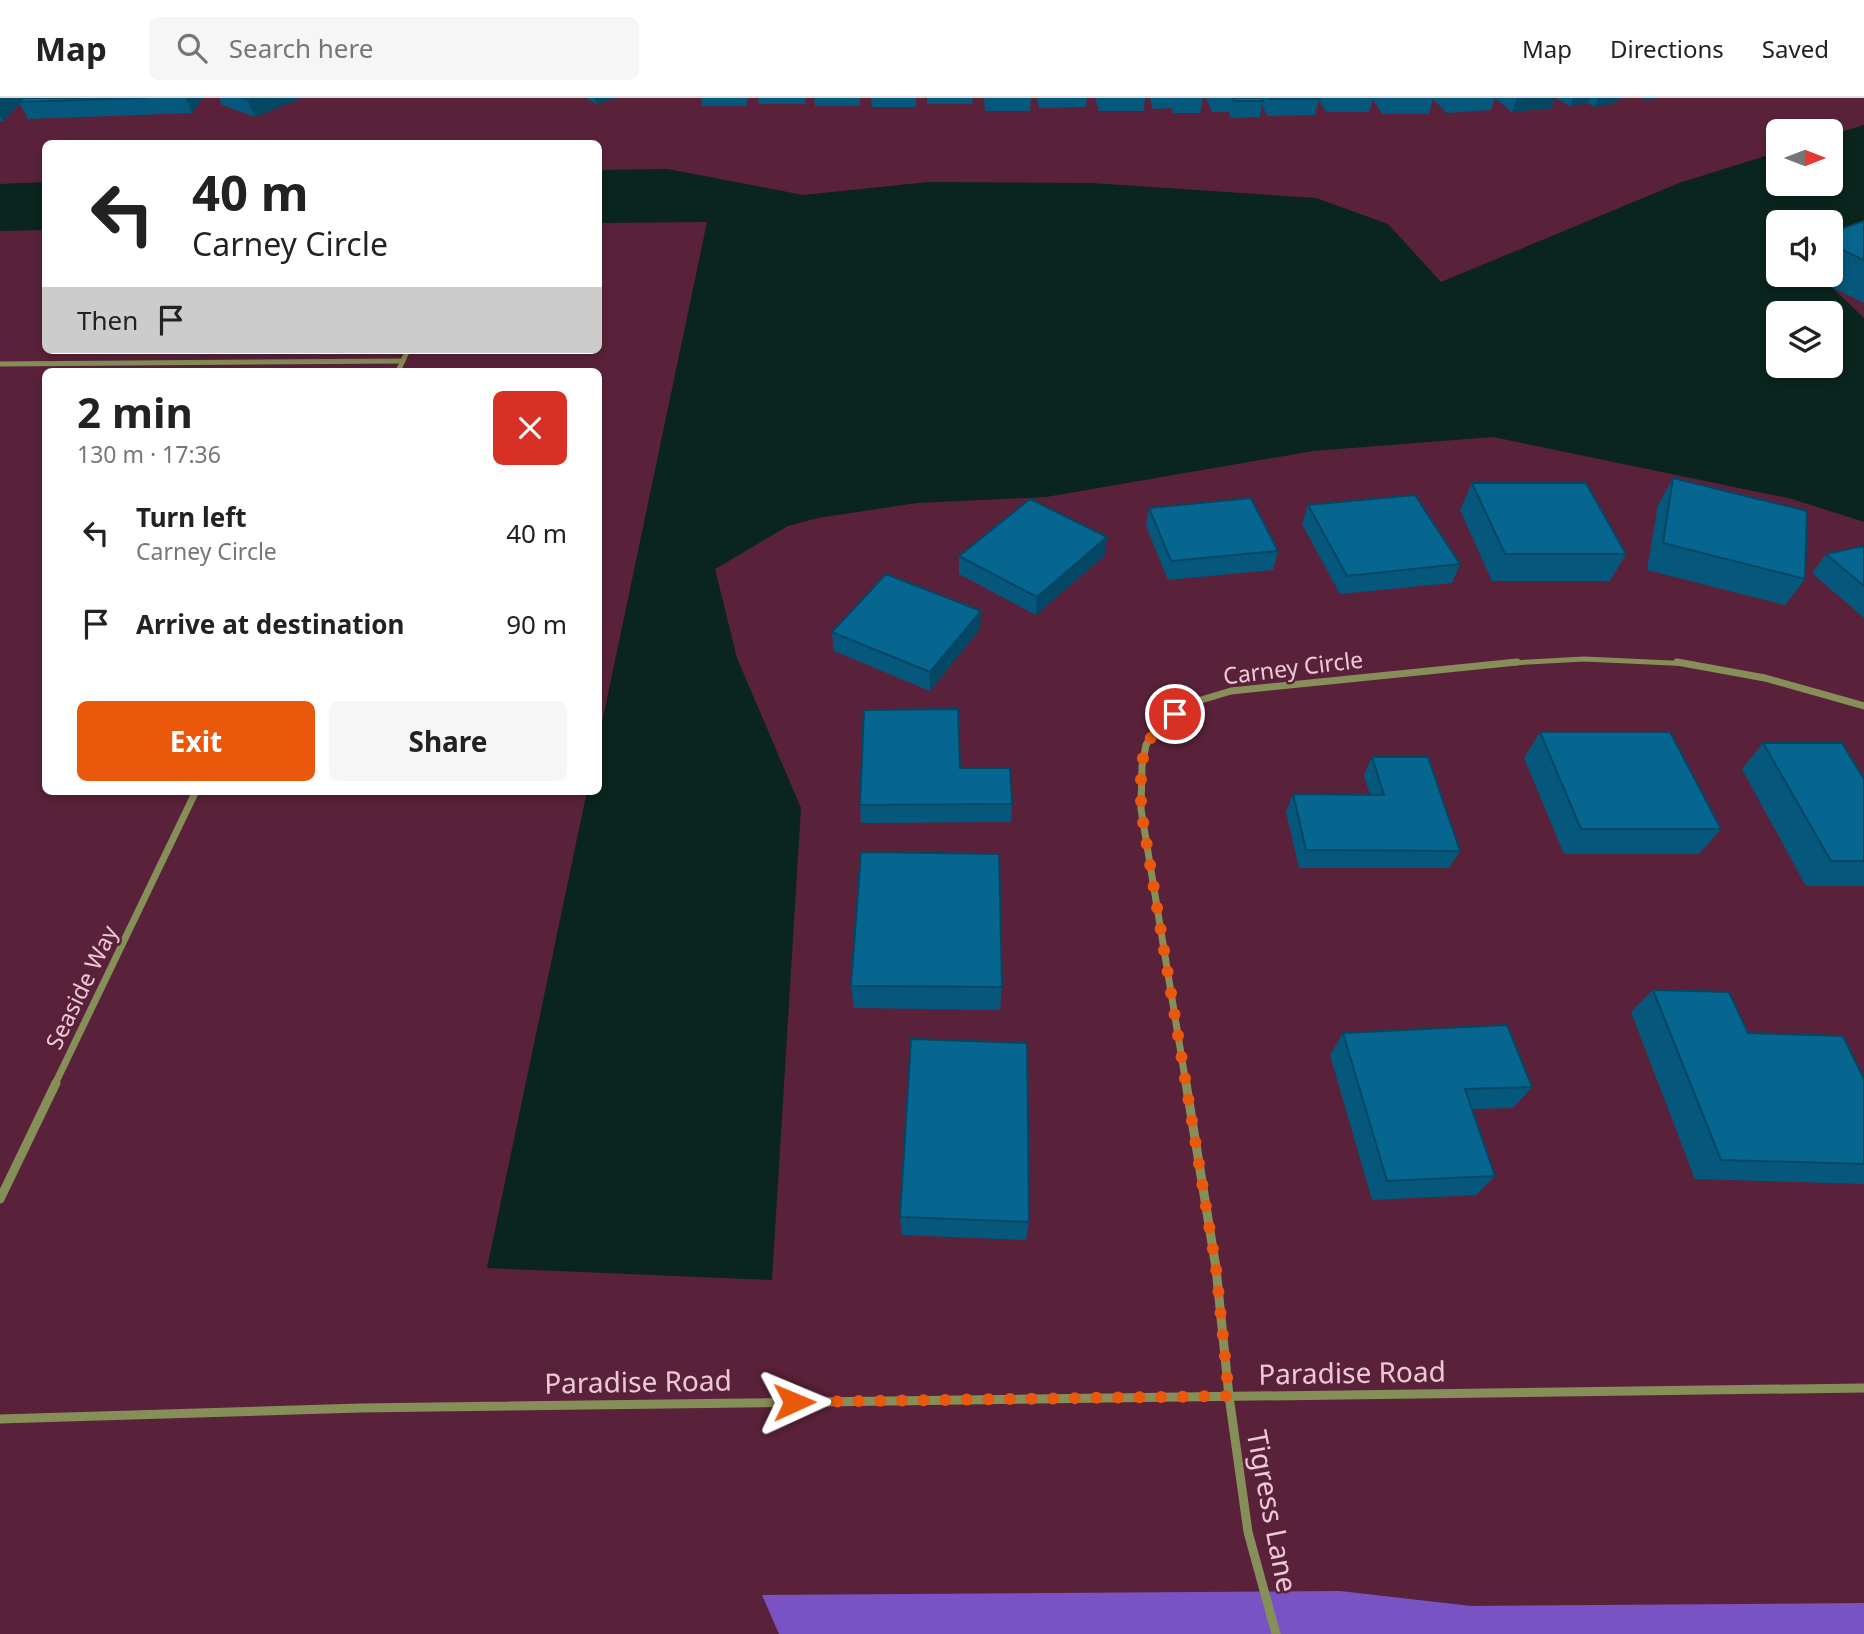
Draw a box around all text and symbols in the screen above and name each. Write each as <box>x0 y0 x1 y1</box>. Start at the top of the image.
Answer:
search box <box>149 17 639 80</box>
text: Map <box>35 26 107 71</box>
icon: search <box>173 29 211 67</box>
text: Search here <box>229 30 373 66</box>
text: Map <box>1522 32 1572 65</box>
text: Directions <box>1610 32 1724 65</box>
text: Saved <box>1762 32 1829 65</box>
north arrow <box>1766 119 1843 196</box>
map controls <box>1766 119 1843 378</box>
text: 40 m <box>192 159 309 225</box>
icon: left <box>77 168 168 259</box>
button: sound <box>1766 210 1843 287</box>
text: Carney Circle <box>192 222 388 265</box>
icon: arrive <box>152 301 190 339</box>
button: layers <box>1766 301 1843 378</box>
text: Then <box>77 302 138 338</box>
text: 2 min <box>77 383 193 440</box>
button: close <box>493 391 567 465</box>
text: 130 m · 17:36 <box>77 438 221 470</box>
text: Turn left <box>136 499 247 535</box>
icon: left <box>77 514 115 552</box>
text: 40 m <box>506 515 567 551</box>
text: Carney Circle <box>136 535 277 567</box>
icon: arrive <box>77 605 115 643</box>
text: Arrive at destination <box>136 606 405 642</box>
text: 90 m <box>506 606 567 642</box>
street label: Carney Circle <box>1221 643 1365 691</box>
pin <box>1145 684 1205 744</box>
icon: arrive <box>1156 695 1194 733</box>
button: Exit <box>77 701 315 781</box>
button: Share <box>329 701 567 781</box>
street label: Seaside Way <box>37 919 125 1054</box>
street label: Paradise Road <box>1258 1351 1446 1393</box>
street label: Paradise Road <box>544 1360 732 1402</box>
position arrow <box>757 1365 831 1439</box>
street label: Tigress Lane <box>1239 1427 1307 1595</box>

